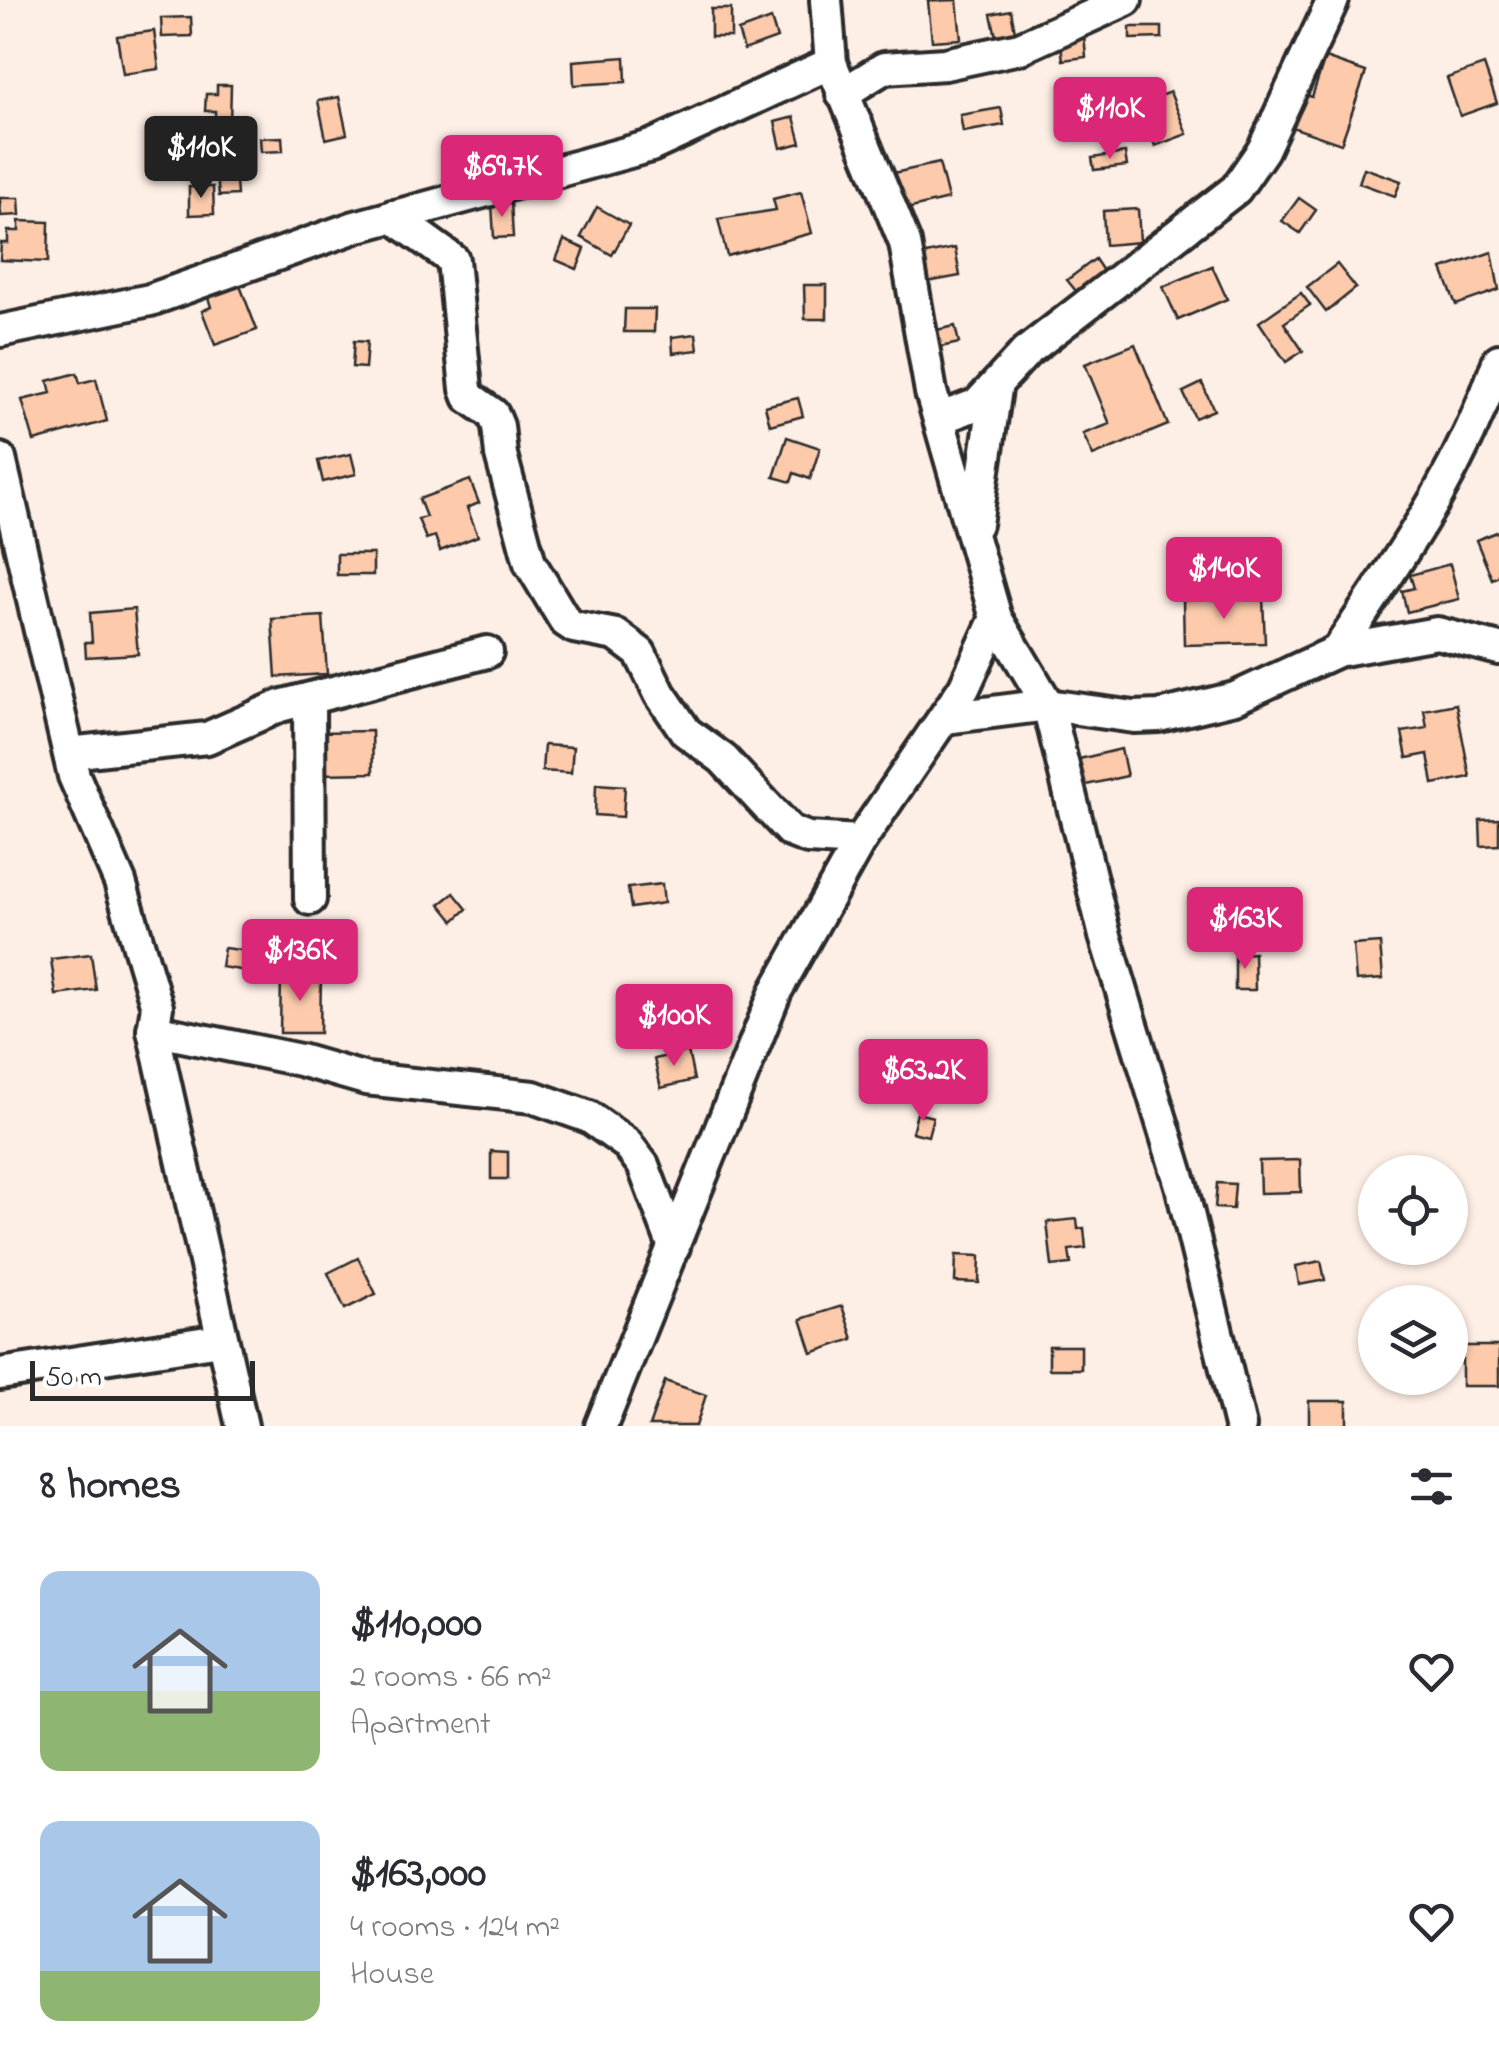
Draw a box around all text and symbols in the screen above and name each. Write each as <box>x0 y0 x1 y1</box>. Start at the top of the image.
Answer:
pin: $110K <box>1040 77 1180 162</box>
text: $110K <box>1075 86 1145 133</box>
pin: $110K <box>131 116 271 201</box>
text: $110K <box>166 125 236 172</box>
pin: $69.7K <box>421 135 583 220</box>
text: $69.7K <box>463 144 541 191</box>
pin: $140K <box>1154 537 1294 622</box>
text: $140K <box>1188 546 1260 593</box>
pin: $163K <box>1175 887 1315 972</box>
text: $163K <box>1209 896 1281 943</box>
pin: $136K <box>230 919 370 1004</box>
text: $136K <box>264 928 336 975</box>
pin: $100K <box>604 984 744 1069</box>
text: $100K <box>638 993 710 1040</box>
pin: $63.2K <box>842 1039 1004 1124</box>
text: $63.2K <box>881 1048 965 1095</box>
map controls <box>1358 1155 1468 1395</box>
button: locate <box>1358 1155 1468 1265</box>
button: layers <box>1358 1285 1468 1395</box>
scale bar <box>30 1356 255 1400</box>
text: 50 m <box>45 1358 102 1399</box>
text: 8 homes <box>40 1456 181 1517</box>
icon: filters <box>1404 1459 1459 1514</box>
text: $110,000 <box>350 1594 482 1655</box>
icon: home <box>120 1611 240 1731</box>
icon: heart <box>1404 1644 1459 1699</box>
text: 2 rooms · 66 m² <box>350 1655 552 1702</box>
text: Apartment <box>350 1702 491 1749</box>
text: $163,000 <box>350 1844 486 1905</box>
icon: home <box>120 1861 240 1981</box>
icon: heart <box>1404 1894 1459 1949</box>
text: 4 rooms · 124 m² <box>350 1905 560 1952</box>
text: House <box>350 1952 434 1999</box>

